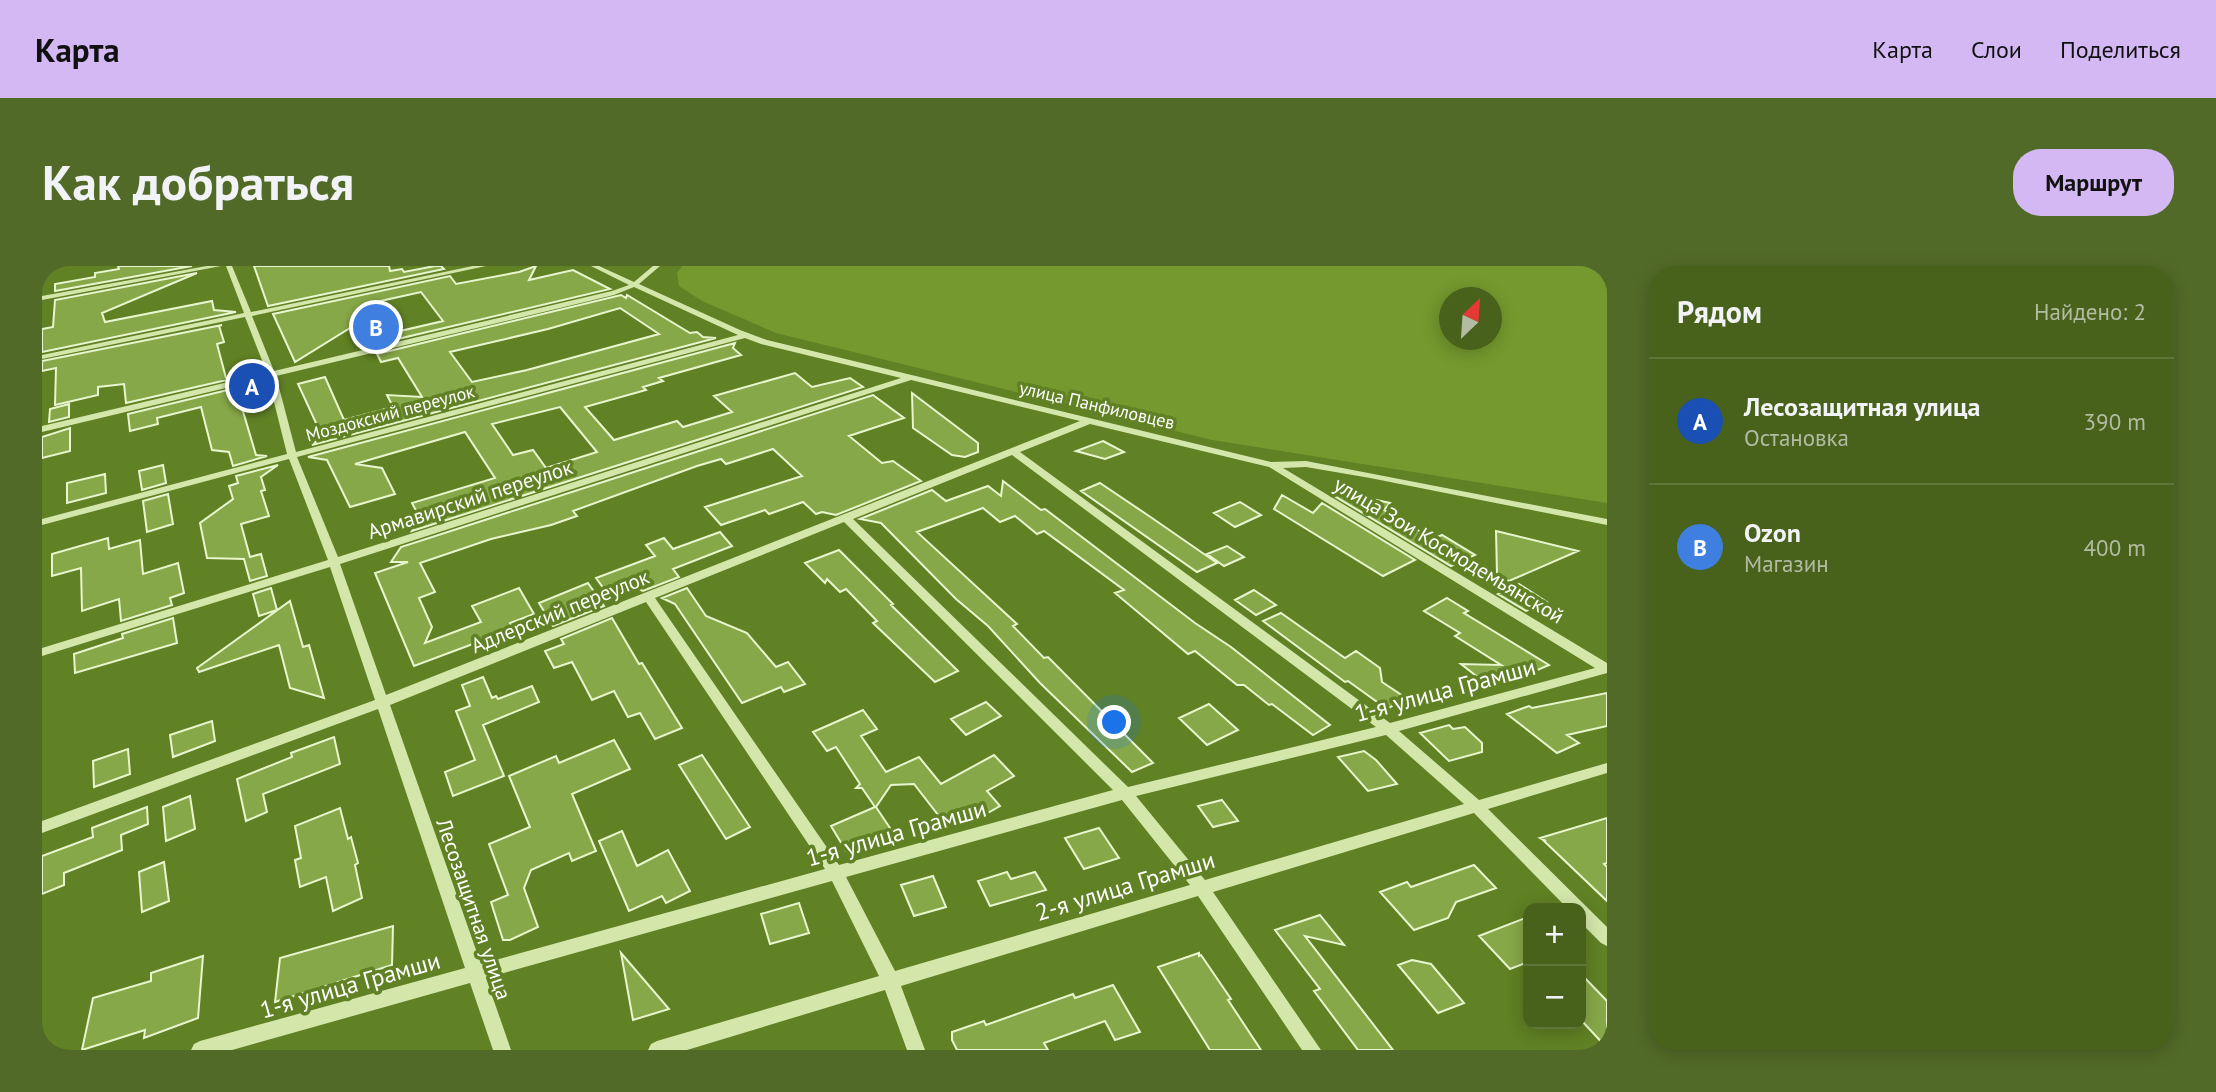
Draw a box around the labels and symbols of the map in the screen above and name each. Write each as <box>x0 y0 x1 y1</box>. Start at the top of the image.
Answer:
north arrow <box>1439 287 1502 350</box>
pin: B <box>353 301 399 353</box>
pin: A <box>229 360 275 412</box>
street label: улица Панфиловцев <box>1017 376 1177 434</box>
street label: Моздокский переулок <box>303 379 477 447</box>
street label: Армавирский переулок <box>364 453 576 545</box>
street label: улица Зои Космодемьянской <box>1329 470 1569 630</box>
street label: Адлерский переулок <box>467 563 653 659</box>
street label: 1-я улица Грамши <box>1351 651 1539 729</box>
your location <box>1097 705 1131 739</box>
street label: 1-я улица Грамши <box>802 792 990 874</box>
street label: Лесозащитная улица <box>430 814 518 1003</box>
street label: 2-я улица Грамши <box>1031 844 1219 928</box>
street label: 1-я улица Грамши <box>256 944 444 1026</box>

